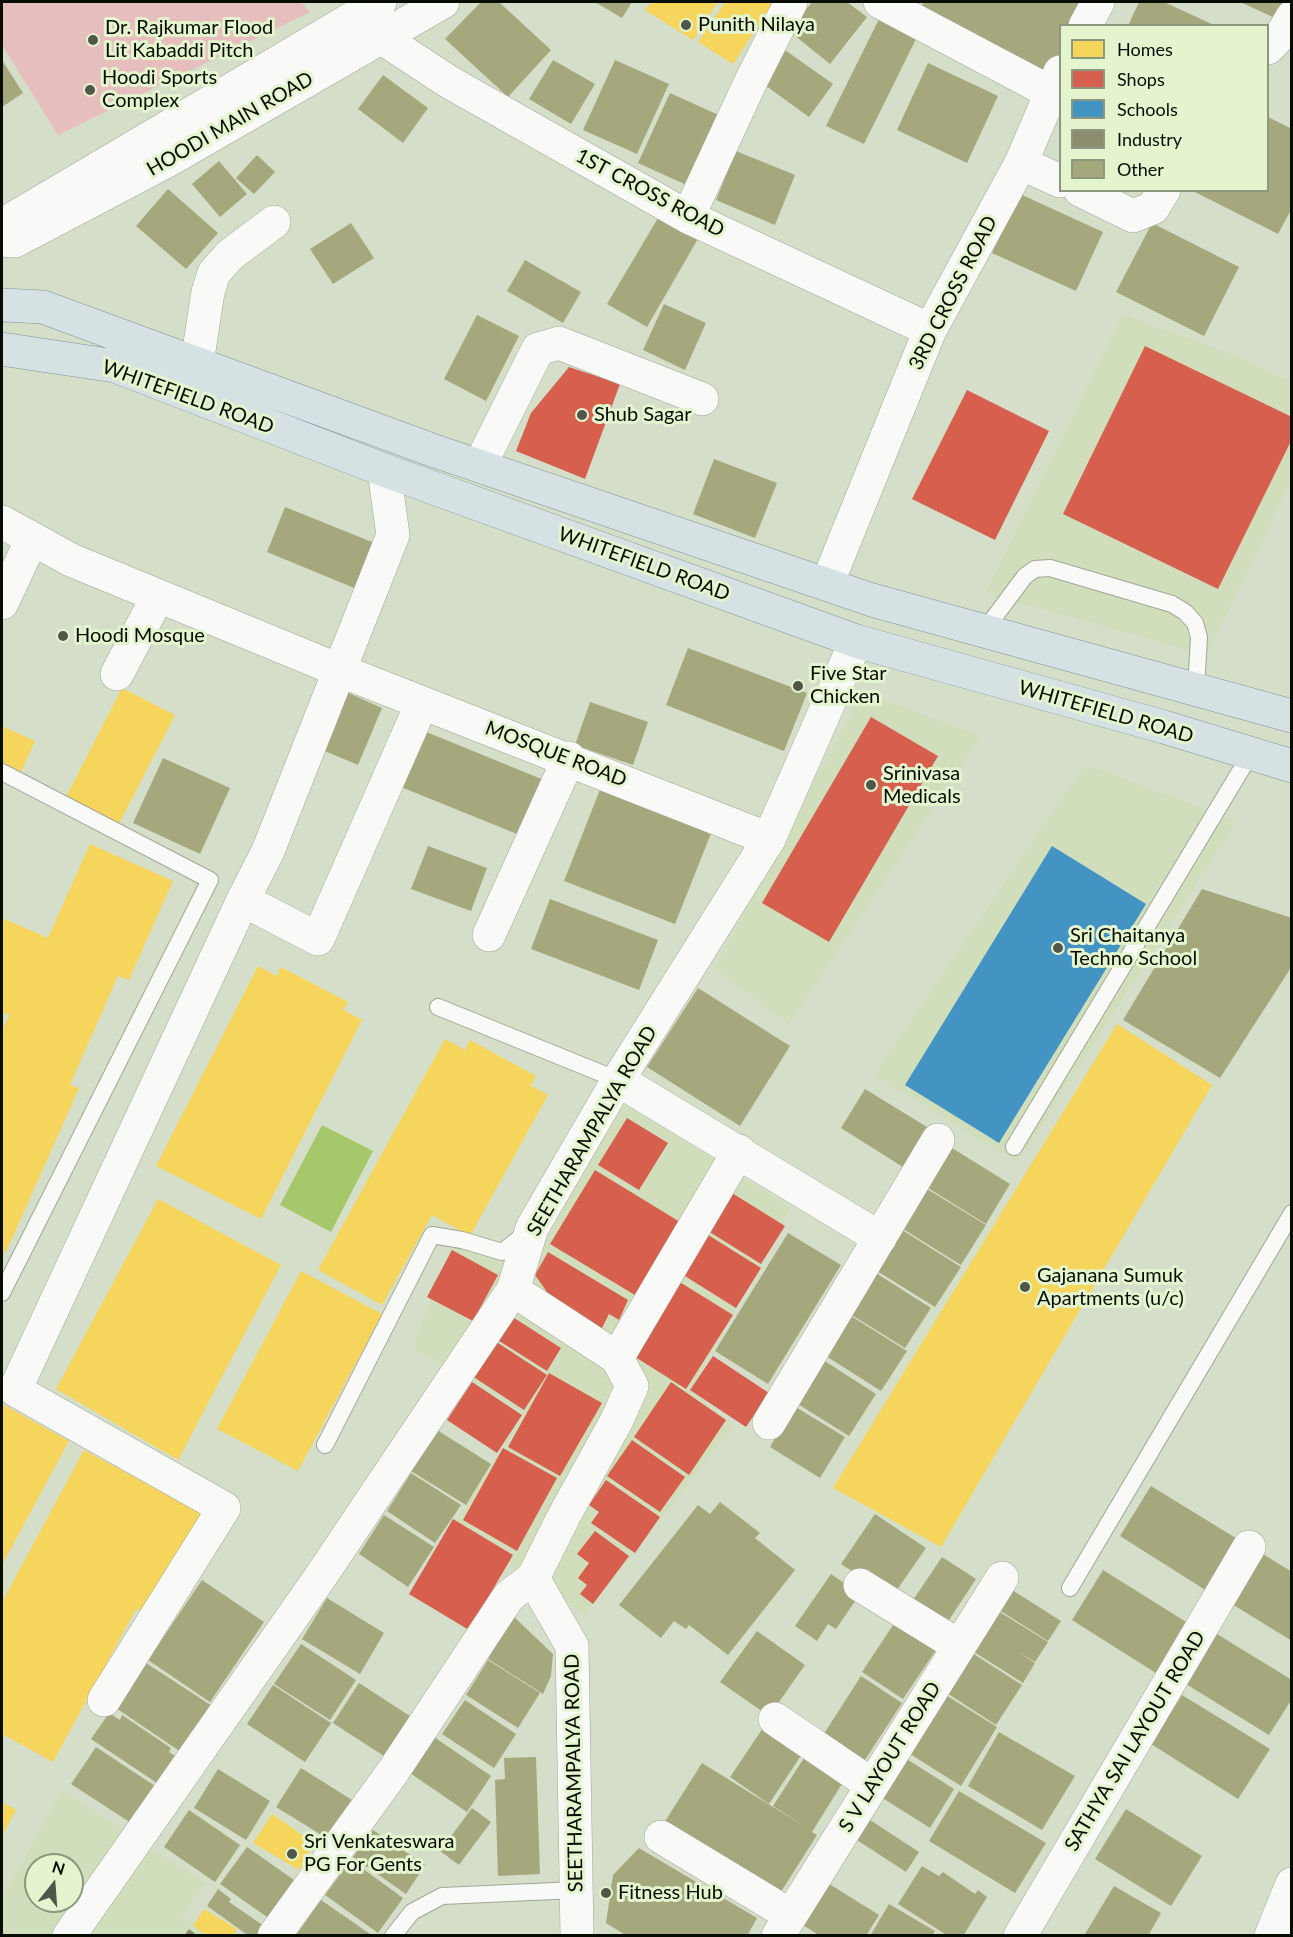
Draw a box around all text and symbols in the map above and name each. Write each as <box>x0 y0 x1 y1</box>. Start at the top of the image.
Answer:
place label: Punith Nilaya <box>698 13 815 37</box>
place label: Dr. Rajkumar Flood Lit Kabaddi Pitch <box>105 16 273 63</box>
marker: Punith Nilaya <box>679 18 693 32</box>
legend <box>1059 24 1269 192</box>
marker: Dr. Rajkumar Flood Lit Kabaddi Pitch <box>86 33 100 47</box>
text: Homes <box>1117 38 1173 60</box>
place label: Hoodi Sports Complex <box>102 66 217 113</box>
street label: HOODI MAIN ROAD <box>143 67 317 181</box>
text: Shops <box>1117 68 1165 90</box>
marker: Hoodi Sports Complex <box>83 83 97 97</box>
text: Schools <box>1117 98 1178 120</box>
text: Industry <box>1117 128 1182 150</box>
street label: 1ST CROSS ROAD <box>572 144 728 242</box>
text: Other <box>1117 158 1164 180</box>
street label: 3RD CROSS ROAD <box>904 212 1002 374</box>
street label: WHITEFIELD ROAD <box>99 355 277 439</box>
place label: Shub Sagar <box>594 403 692 427</box>
marker: Shub Sagar <box>575 408 589 422</box>
street label: WHITEFIELD ROAD <box>555 522 733 606</box>
place label: Hoodi Mosque <box>75 624 205 648</box>
marker: Hoodi Mosque <box>56 629 70 643</box>
place label: Five Star Chicken <box>810 662 887 709</box>
street label: WHITEFIELD ROAD <box>1016 676 1196 748</box>
marker: Five Star Chicken <box>791 679 805 693</box>
street label: MOSQUE ROAD <box>482 716 630 792</box>
place label: Srinivasa Medicals <box>883 762 961 809</box>
marker: Srinivasa Medicals <box>864 778 878 792</box>
place label: Sri Chaitanya Techno School <box>1070 924 1197 971</box>
marker: Sri Chaitanya Techno School <box>1051 941 1065 955</box>
street label: SEETHARAMPALYA ROAD <box>522 1022 662 1240</box>
place label: Gajanana Sumuk Apartments (u/c) <box>1037 1264 1184 1311</box>
marker: Gajanana Sumuk Apartments (u/c) <box>1018 1280 1032 1294</box>
street label: SATHYA SAI LAYOUT ROAD <box>1060 1626 1210 1856</box>
street label: SEETHARAMPALYA ROAD <box>560 1653 588 1893</box>
street label: S V LAYOUT ROAD <box>834 1677 946 1837</box>
place label: Sri Venkateswara PG For Gents <box>304 1830 454 1877</box>
marker: Sri Venkateswara PG For Gents <box>285 1847 299 1861</box>
north arrow <box>24 1853 84 1913</box>
text: N <box>50 1856 67 1878</box>
place label: Fitness Hub <box>618 1881 723 1905</box>
marker: Fitness Hub <box>599 1886 613 1900</box>

